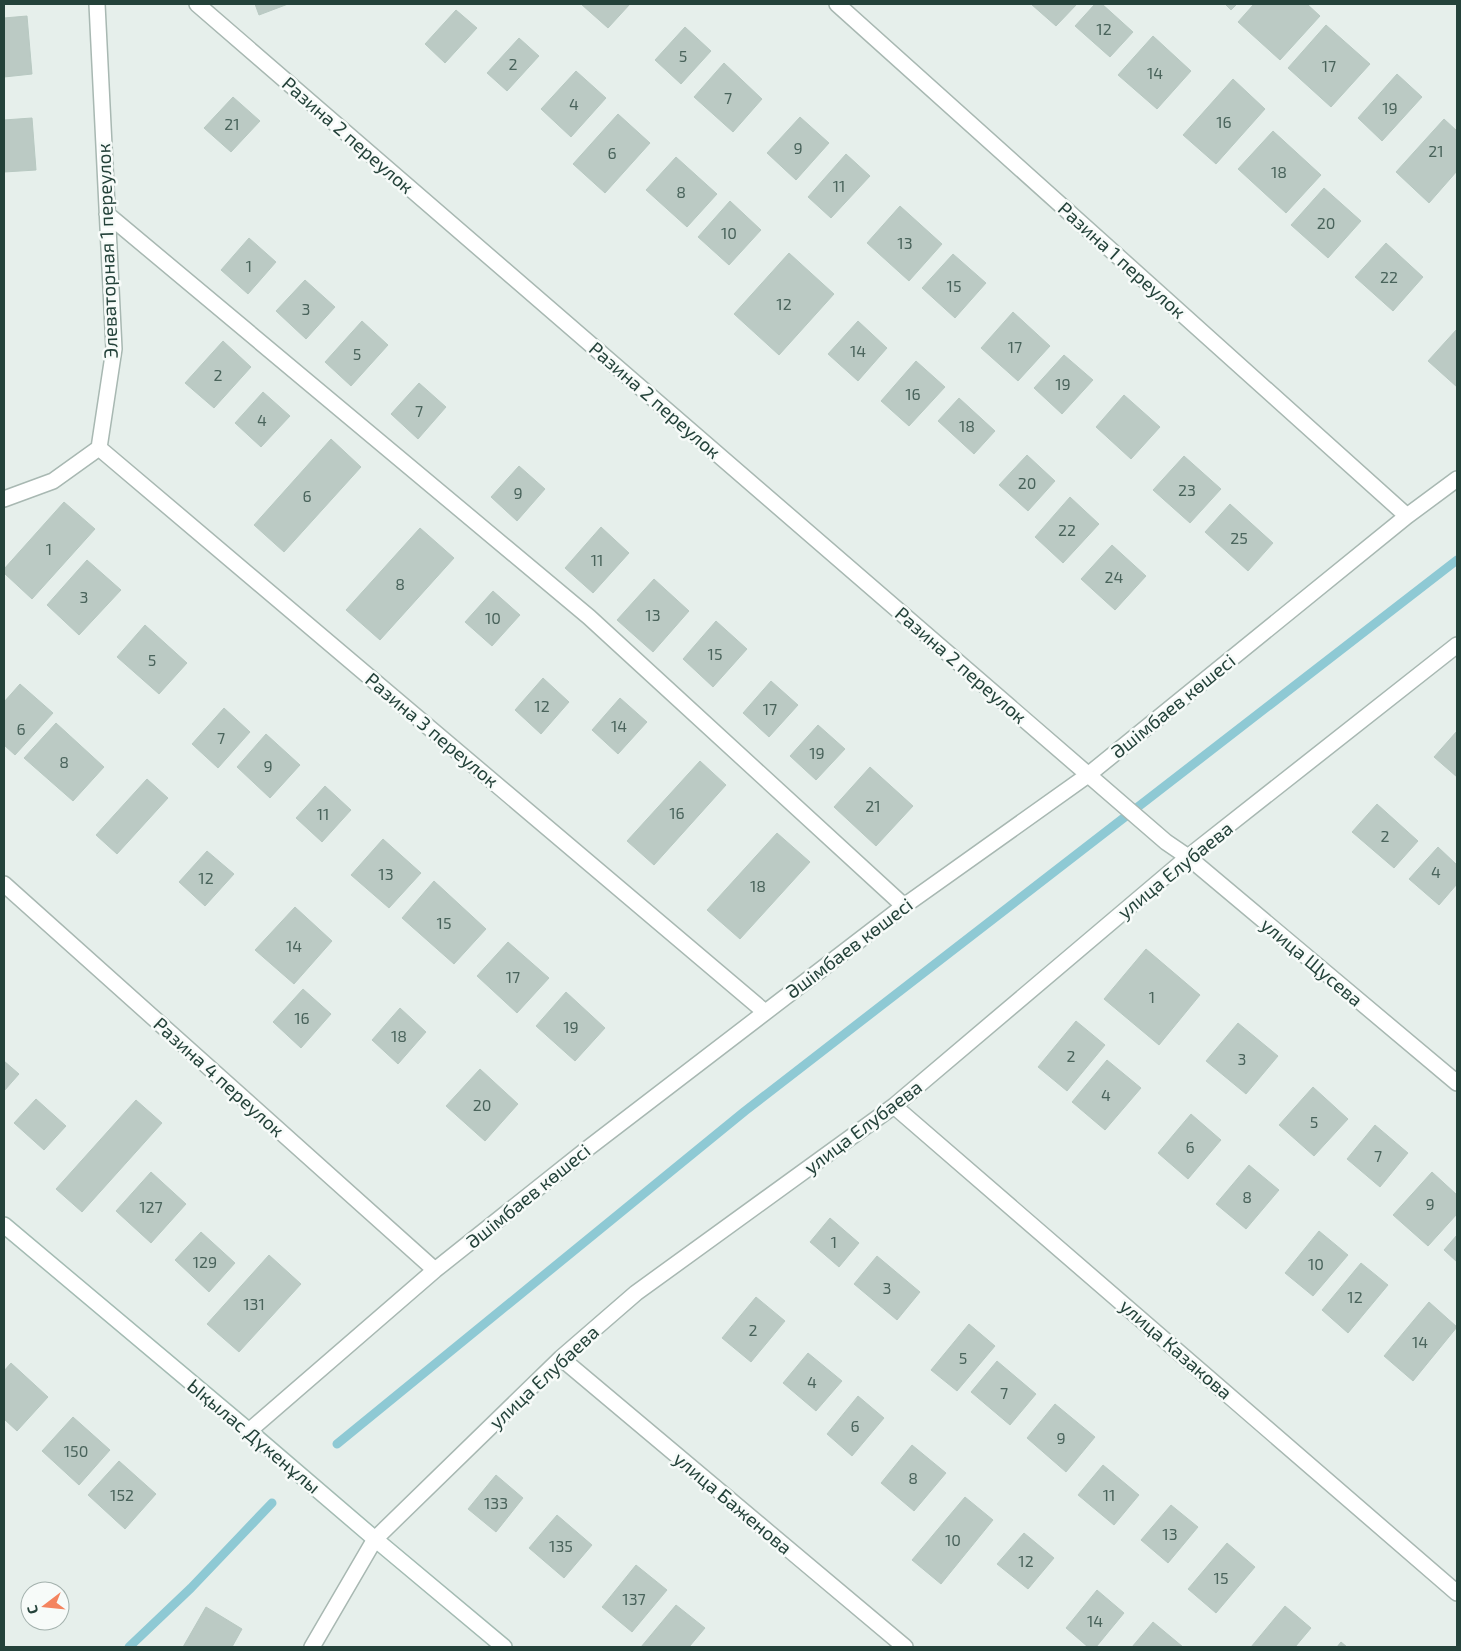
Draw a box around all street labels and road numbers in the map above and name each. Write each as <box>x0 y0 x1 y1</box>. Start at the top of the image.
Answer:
street label: Разина 2 переулок <box>277 71 419 199</box>
street label: Элеваторная 1 переулок <box>91 143 123 359</box>
street label: Разина 1 переулок <box>1053 196 1191 324</box>
street label: Разина 2 переулок <box>584 336 726 464</box>
street label: Разина 2 переулок <box>890 601 1032 729</box>
street label: Әшімбаев көшесі <box>1106 649 1239 763</box>
street label: Разина 3 переулок <box>361 667 503 793</box>
street label: улица Елубаева <box>1113 816 1237 924</box>
street label: Әшімбаев көшесі <box>781 892 917 1003</box>
street label: улица Щусева <box>1256 912 1368 1012</box>
street label: Разина 4 переулок <box>149 1012 289 1142</box>
street label: улица Елубаева <box>799 1075 927 1179</box>
street label: Әшімбаев көшесі <box>461 1139 594 1253</box>
street label: улица Казакова <box>1115 1294 1237 1404</box>
street label: улица Елубаева <box>484 1320 604 1434</box>
street label: Ықылас Дүкенұлы <box>183 1373 325 1498</box>
street label: улица Баженова <box>669 1446 797 1560</box>

